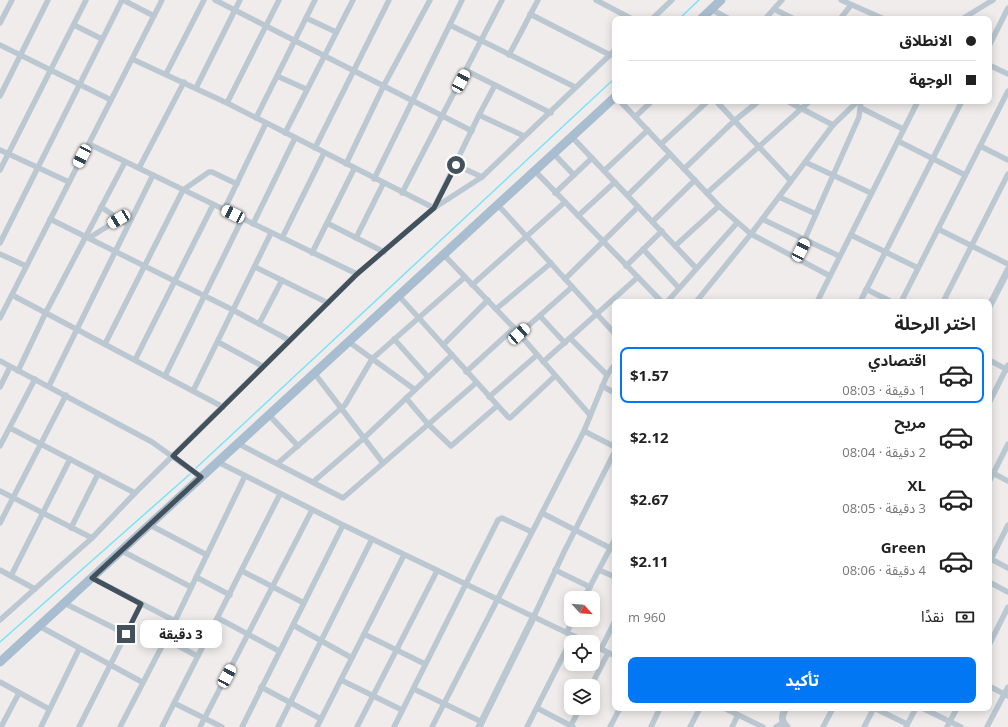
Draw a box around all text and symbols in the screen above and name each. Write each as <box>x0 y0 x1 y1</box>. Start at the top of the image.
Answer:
text: الانطلاق <box>900 30 952 50</box>
car <box>450 68 472 94</box>
text: الوجهة <box>909 69 952 89</box>
car <box>71 143 93 169</box>
route start <box>447 156 465 174</box>
car <box>220 203 246 225</box>
car <box>106 208 132 230</box>
car <box>790 237 812 263</box>
text: اختر الرحلة <box>894 311 976 335</box>
car <box>506 322 532 346</box>
text: اقتصادي <box>868 350 926 370</box>
icon: car <box>938 357 974 393</box>
text: $1.57 <box>630 365 669 385</box>
text: 1 دقيقة · 08:03 <box>842 381 926 399</box>
text: مريح <box>894 412 926 432</box>
icon: car <box>938 419 974 455</box>
text: $2.12 <box>630 427 669 447</box>
text: 2 دقيقة · 08:04 <box>842 443 926 461</box>
text: XL <box>908 475 926 495</box>
icon: car <box>938 481 974 517</box>
text: $2.67 <box>630 489 669 509</box>
text: 3 دقيقة · 08:05 <box>842 499 926 517</box>
text: Green <box>881 537 926 557</box>
icon: car <box>938 543 974 579</box>
text: $2.11 <box>630 551 669 571</box>
text: 4 دقيقة · 08:06 <box>842 561 926 579</box>
north arrow <box>564 591 600 627</box>
map controls <box>564 591 600 715</box>
text: نقدًا <box>921 606 944 626</box>
icon: cash <box>954 606 976 628</box>
text: 960 m <box>628 608 666 626</box>
callout: 3 دقيقة <box>140 620 222 648</box>
route end <box>117 625 135 643</box>
text: 3 دقيقة <box>159 625 203 643</box>
button: locate <box>564 635 600 671</box>
button: تأكيد <box>628 657 976 703</box>
car <box>216 663 238 689</box>
button: layers <box>564 679 600 715</box>

